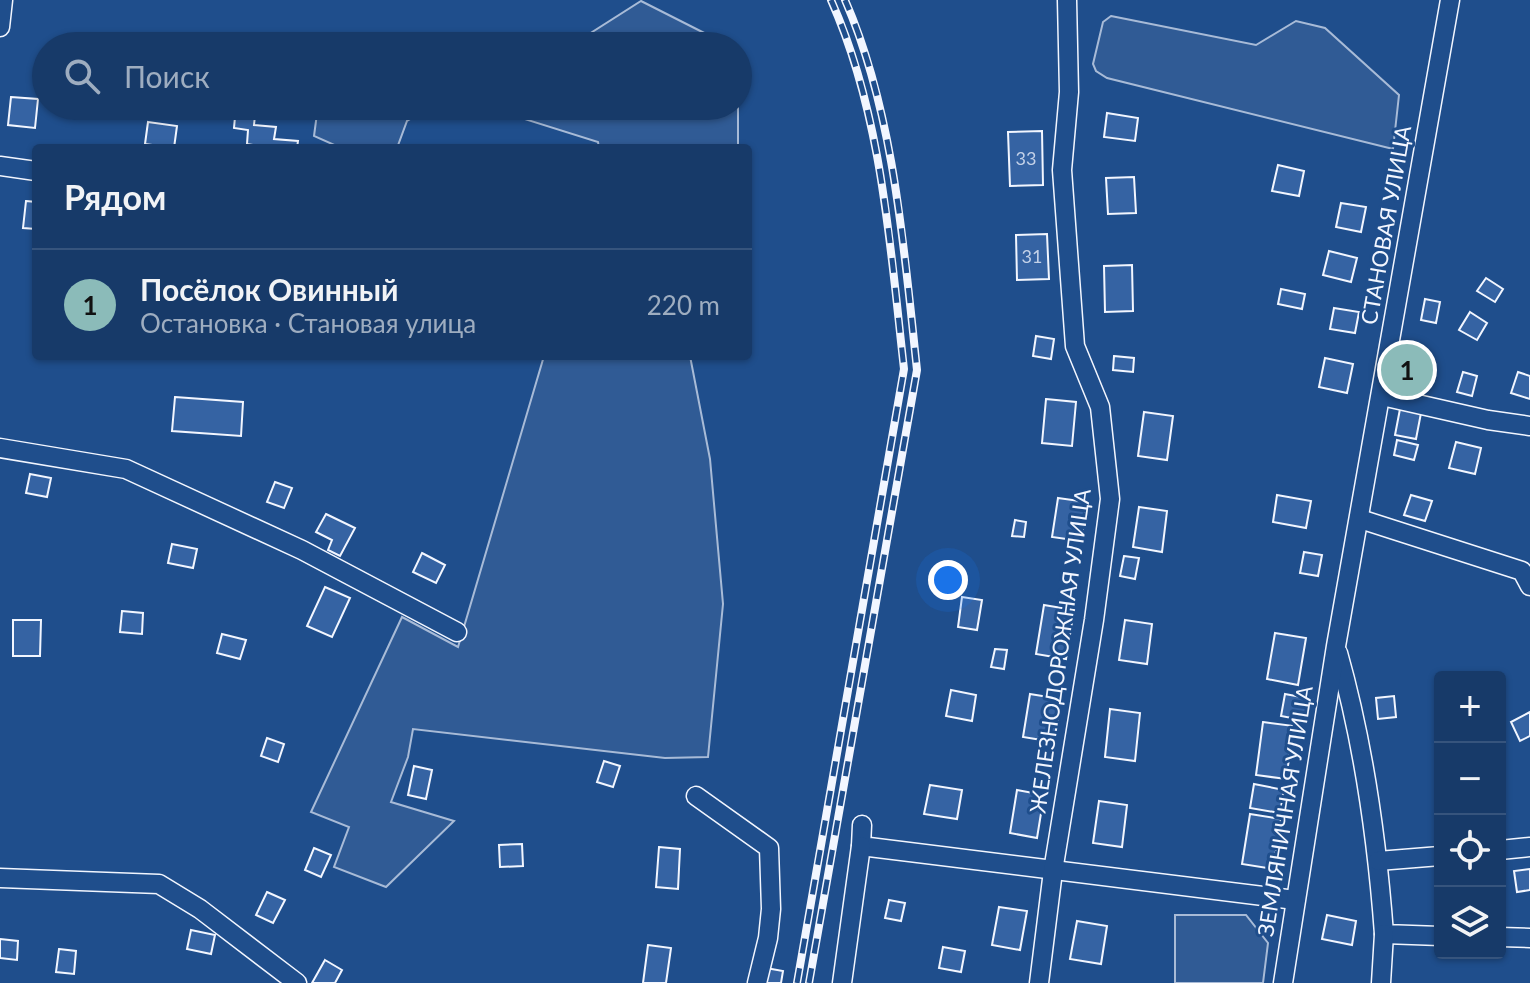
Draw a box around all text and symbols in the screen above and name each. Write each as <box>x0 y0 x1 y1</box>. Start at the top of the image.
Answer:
search box <box>32 32 752 120</box>
icon: search <box>60 54 104 98</box>
text: Поиск <box>124 58 210 94</box>
street label: СТАНОВАЯ УЛИЦА <box>1355 123 1416 327</box>
house number: 33 <box>1016 147 1036 169</box>
text: Рядом <box>64 176 166 217</box>
house number: 31 <box>1022 245 1042 267</box>
text: Посёлок Овинный <box>140 271 399 307</box>
text: 1 <box>82 289 98 321</box>
text: 220 m <box>647 289 720 321</box>
text: Остановка · Становая улица <box>140 307 476 339</box>
pin: 1 <box>1381 340 1433 400</box>
street label: ЖЕЛЕЗНОДОРОЖНАЯ УЛИЦА <box>1023 487 1096 815</box>
your location <box>928 560 968 600</box>
map controls <box>1434 671 1506 959</box>
button: + <box>1434 671 1506 743</box>
street label: ЗЕМЛЯНИЧНАЯ УЛИЦА <box>1251 683 1318 938</box>
button: − <box>1434 743 1506 815</box>
button: locate <box>1434 815 1506 887</box>
button: layers <box>1434 887 1506 959</box>

